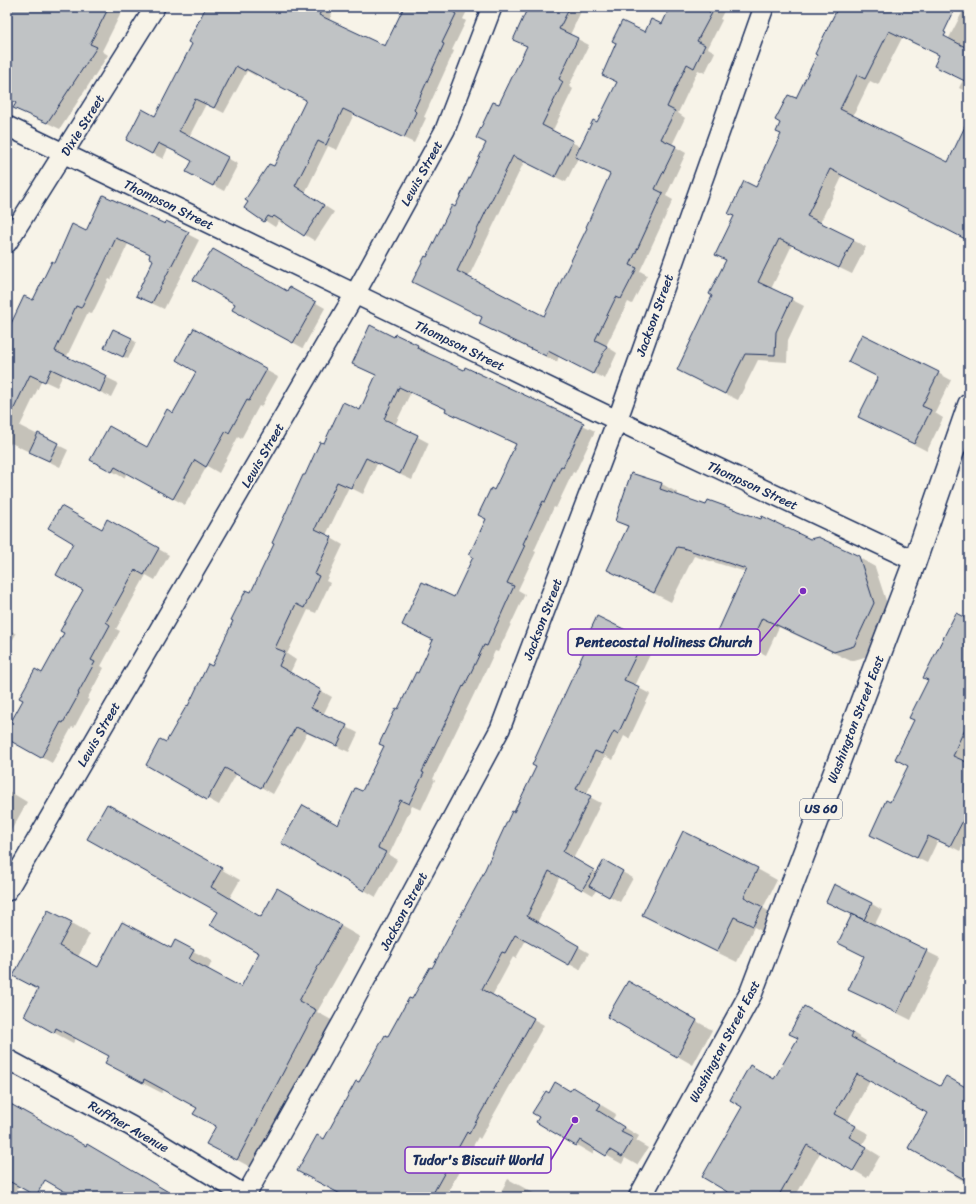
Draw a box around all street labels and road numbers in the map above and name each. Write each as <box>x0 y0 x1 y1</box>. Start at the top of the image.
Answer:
street label: Dixie Street <box>54 89 111 161</box>
street label: Lewis Street <box>394 136 449 210</box>
street label: Thompson Street <box>120 173 218 236</box>
street label: Jackson Street <box>629 270 680 361</box>
street label: Thompson Street <box>411 314 509 377</box>
street label: Lewis Street <box>234 418 291 492</box>
street label: Thompson Street <box>704 454 802 517</box>
street label: Jackson Street <box>516 575 569 664</box>
street label: Washington Street East <box>820 651 891 787</box>
street label: Lewis Street <box>70 697 127 771</box>
road number: US 60 <box>800 799 842 819</box>
street label: Jackson Street <box>373 868 434 956</box>
street label: Washington Street East <box>682 976 767 1107</box>
street label: Ruffner Avenue <box>84 1094 174 1159</box>

